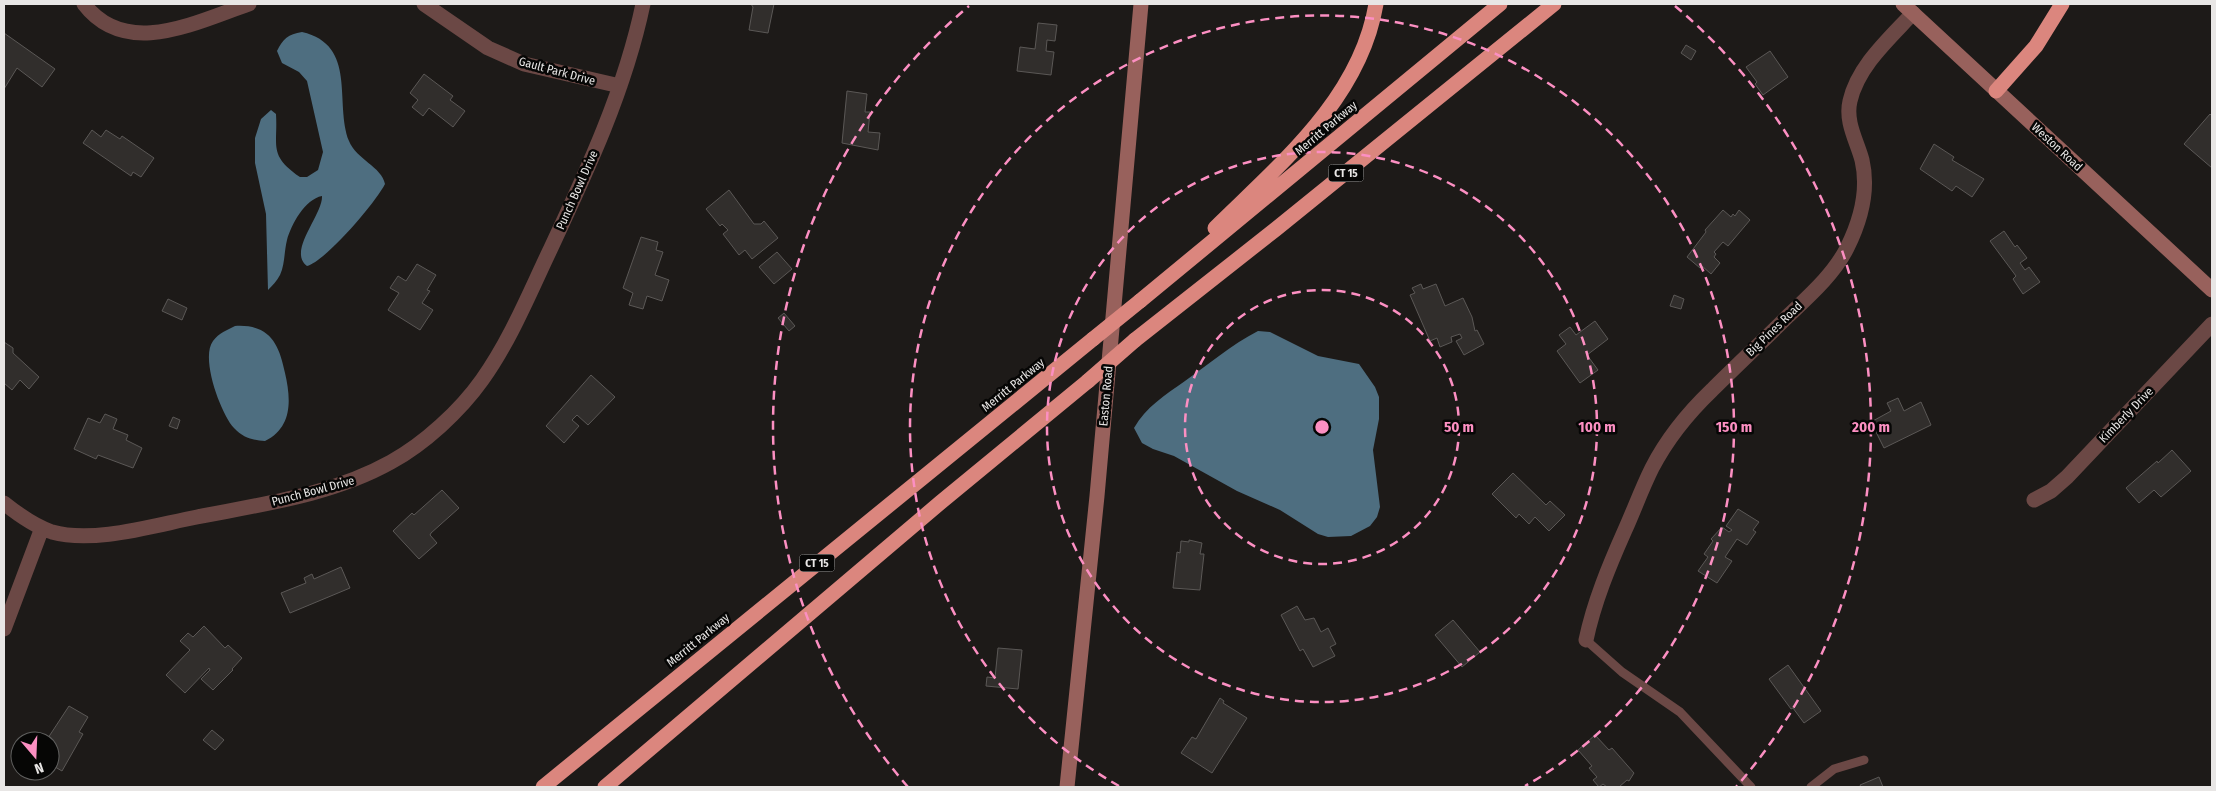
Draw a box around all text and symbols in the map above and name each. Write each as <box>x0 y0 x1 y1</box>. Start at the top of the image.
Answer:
street label: Gault Park Drive <box>517 54 597 88</box>
street label: Merritt Parkway <box>1292 98 1360 158</box>
street label: Weston Road <box>2029 120 2085 174</box>
street label: Punch Bowl Drive <box>553 148 601 232</box>
road number: CT 15 <box>1328 164 1364 182</box>
street label: Big Pines Road <box>1743 299 1805 359</box>
street label: Merritt Parkway <box>979 355 1048 415</box>
street label: Easton Road <box>1096 365 1116 427</box>
street label: Kimberly Drive <box>2096 384 2156 446</box>
centre of rings <box>1313 418 1331 436</box>
text: 50 m <box>1444 418 1474 436</box>
text: 100 m <box>1578 418 1616 436</box>
text: 150 m <box>1716 418 1752 436</box>
text: 200 m <box>1851 418 1890 436</box>
street label: Punch Bowl Drive <box>270 473 356 509</box>
road number: CT 15 <box>800 554 834 572</box>
street label: Merritt Parkway <box>664 610 733 670</box>
north arrow <box>10 731 60 781</box>
text: N <box>32 758 46 777</box>

